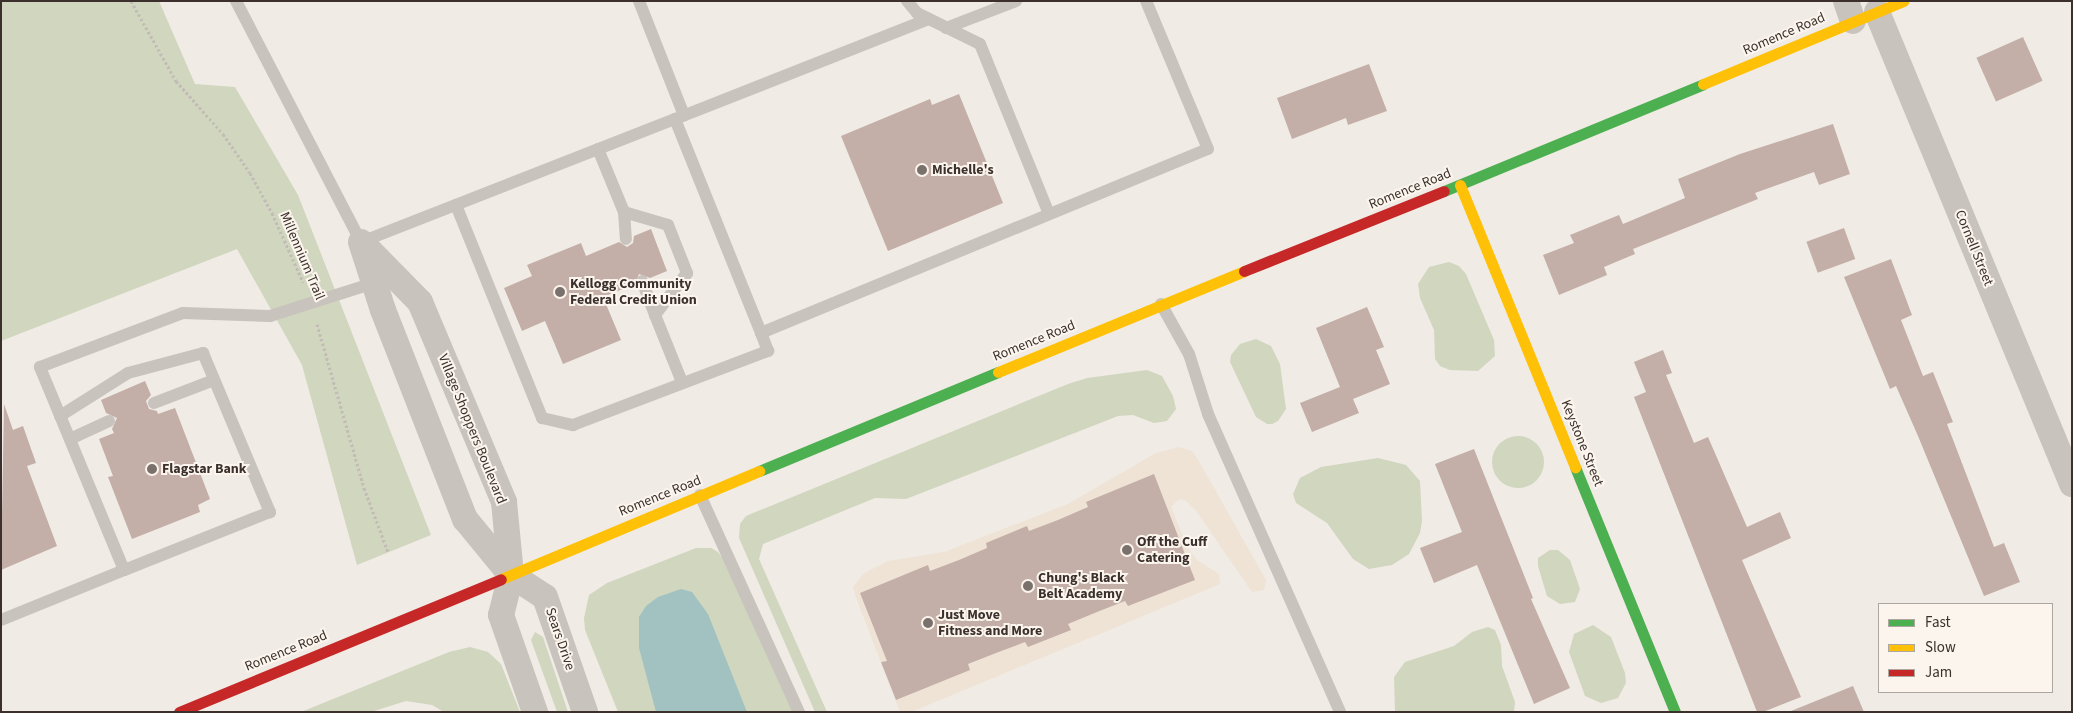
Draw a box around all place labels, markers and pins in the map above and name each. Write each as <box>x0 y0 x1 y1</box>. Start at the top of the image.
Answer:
place label: Michelle's <box>932 162 994 178</box>
marker: Michelle's <box>916 164 928 176</box>
place label: Kellogg Community Federal Credit Union <box>570 276 697 308</box>
marker: Kellogg Community Federal Credit Union <box>554 286 566 298</box>
place label: Flagstar Bank <box>162 461 246 477</box>
marker: Flagstar Bank <box>146 463 158 475</box>
place label: Off the Cuff Catering <box>1137 534 1207 566</box>
marker: Off the Cuff Catering <box>1121 544 1133 556</box>
place label: Chung's Black Belt Academy <box>1038 570 1125 602</box>
marker: Chung's Black Belt Academy <box>1022 580 1034 592</box>
place label: Just Move Fitness and More <box>938 607 1042 640</box>
marker: Just Move Fitness and More <box>922 617 934 629</box>

